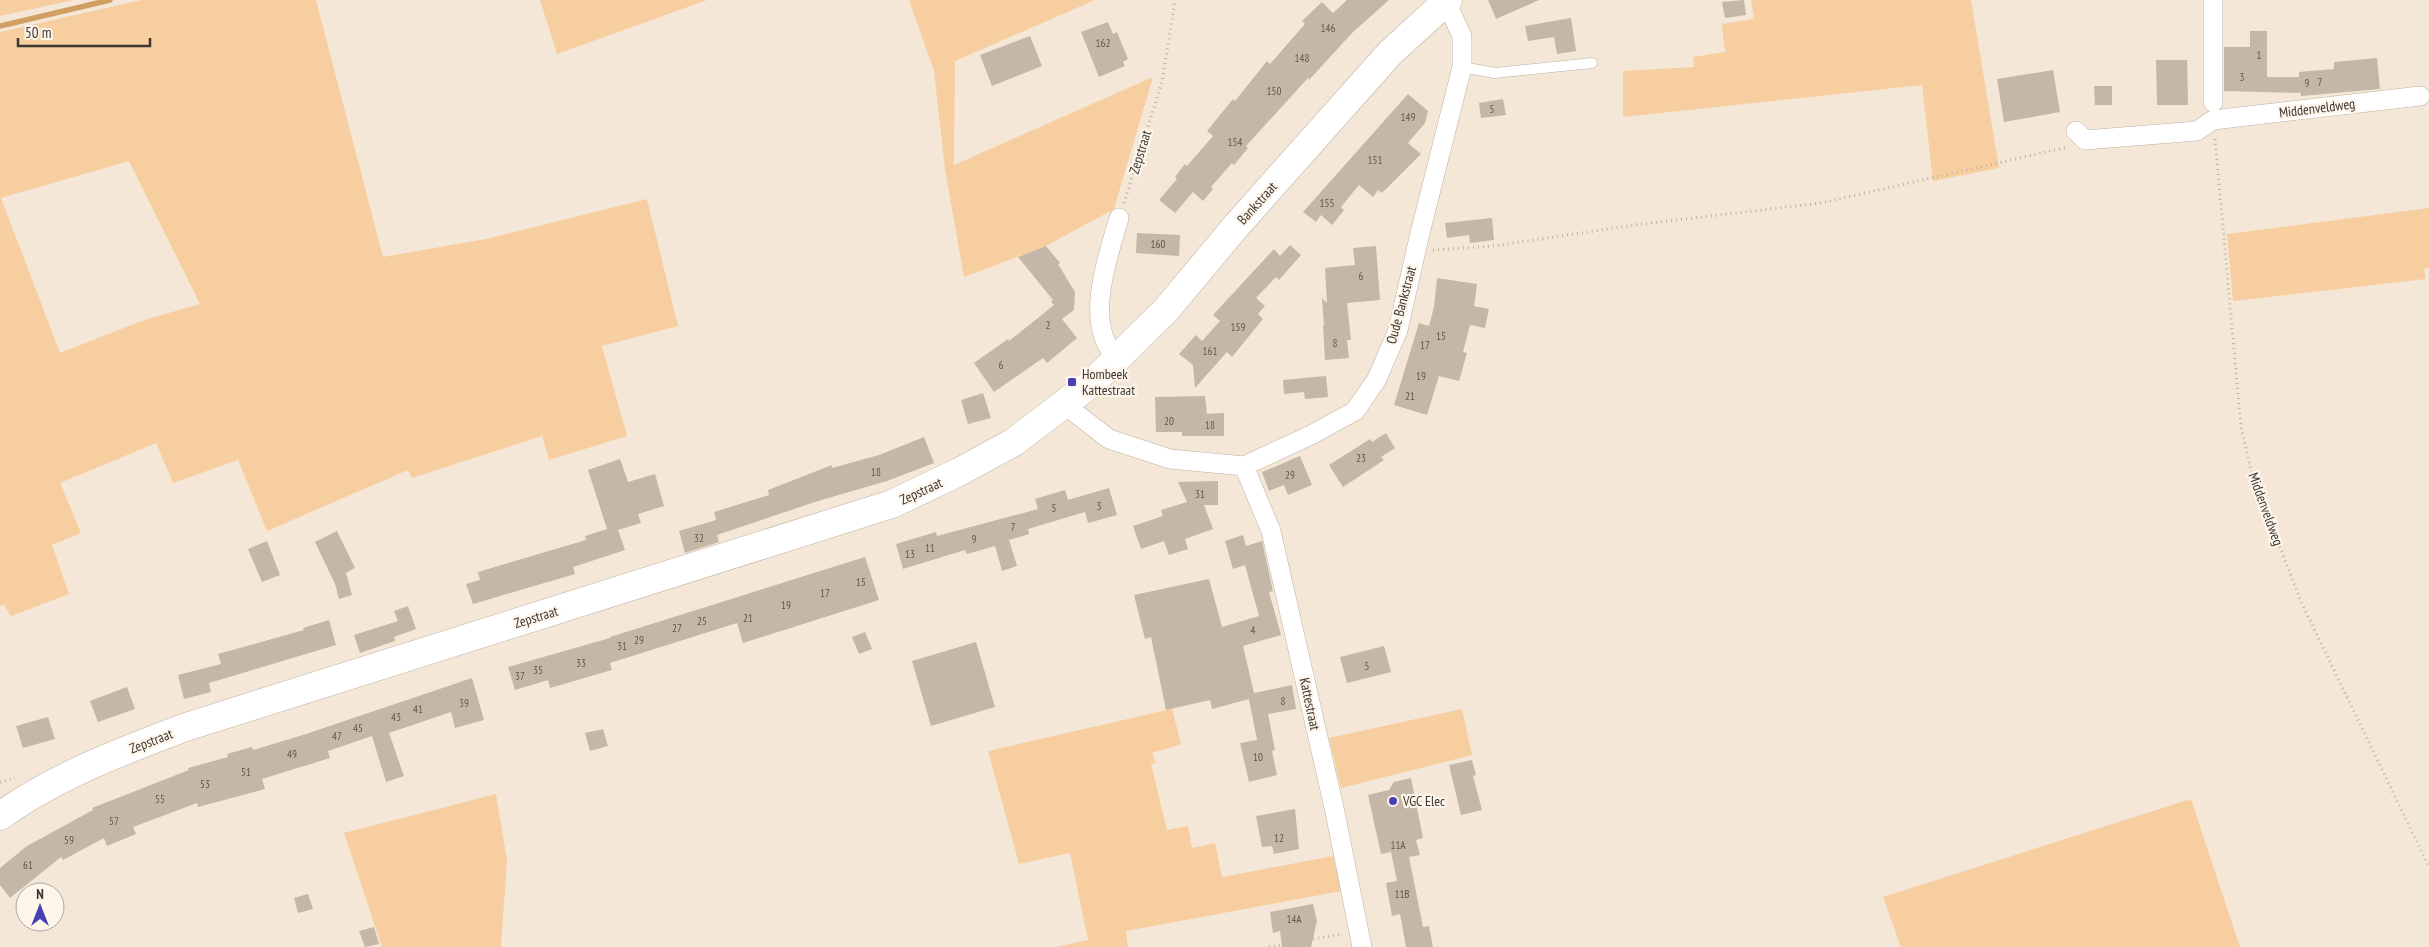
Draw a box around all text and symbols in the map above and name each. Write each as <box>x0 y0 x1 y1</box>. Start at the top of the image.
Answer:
scale bar <box>18 15 150 47</box>
house number: 146 <box>1321 21 1335 35</box>
text: 50 m <box>25 23 51 42</box>
house number: 162 <box>1096 36 1110 50</box>
house number: 1 <box>2257 48 2262 62</box>
house number: 148 <box>1295 51 1309 65</box>
house number: 3 <box>2240 70 2245 84</box>
house number: 7 <box>2318 75 2323 89</box>
house number: 9 <box>2305 76 2310 90</box>
house number: 150 <box>1267 84 1281 98</box>
street label: Middenveldweg <box>2278 94 2356 122</box>
house number: 5 <box>1490 102 1495 116</box>
house number: 149 <box>1401 110 1415 124</box>
street label: Zepstraat <box>1125 128 1155 176</box>
house number: 154 <box>1228 135 1242 149</box>
house number: 151 <box>1368 153 1382 167</box>
street label: Bankstraat <box>1233 178 1281 228</box>
house number: 155 <box>1320 196 1334 210</box>
house number: 160 <box>1151 237 1165 251</box>
street label: Oude Bankstraat <box>1382 264 1420 346</box>
house number: 6 <box>1359 269 1364 283</box>
house number: 2 <box>1046 318 1051 332</box>
house number: 159 <box>1231 320 1245 334</box>
house number: 15 <box>1436 329 1446 343</box>
house number: 8 <box>1333 336 1338 350</box>
house number: 17 <box>1420 338 1430 352</box>
house number: 161 <box>1203 344 1217 358</box>
house number: 6 <box>999 358 1004 372</box>
place label: Hombeek Kattestraat <box>1082 365 1135 399</box>
house number: 19 <box>1416 369 1426 383</box>
marker: Hombeek Kattestraat <box>1066 376 1078 388</box>
house number: 21 <box>1405 389 1415 403</box>
house number: 20 <box>1164 414 1174 428</box>
house number: 18 <box>1205 418 1215 432</box>
house number: 23 <box>1356 451 1366 465</box>
house number: 18 <box>871 465 881 479</box>
house number: 29 <box>1285 468 1295 482</box>
street label: Middenveldweg <box>2244 470 2288 548</box>
street label: Zepstraat <box>897 473 945 509</box>
house number: 31 <box>1195 487 1205 501</box>
house number: 3 <box>1097 499 1102 513</box>
house number: 5 <box>1052 501 1057 515</box>
house number: 7 <box>1011 520 1016 534</box>
house number: 32 <box>694 531 704 545</box>
house number: 9 <box>972 532 977 546</box>
house number: 11 <box>925 541 935 555</box>
house number: 13 <box>905 547 915 561</box>
house number: 15 <box>856 575 866 589</box>
house number: 17 <box>820 586 830 600</box>
house number: 19 <box>781 598 791 612</box>
street label: Zepstraat <box>512 602 560 632</box>
house number: 21 <box>743 611 753 625</box>
house number: 25 <box>697 614 707 628</box>
house number: 27 <box>672 621 682 635</box>
house number: 4 <box>1251 623 1256 637</box>
house number: 29 <box>634 633 644 647</box>
house number: 31 <box>617 639 627 653</box>
house number: 33 <box>576 656 586 670</box>
house number: 5 <box>1365 659 1370 673</box>
house number: 35 <box>533 663 543 677</box>
house number: 37 <box>515 669 525 683</box>
street label: Kattestraat <box>1296 676 1324 732</box>
house number: 8 <box>1281 694 1286 708</box>
house number: 39 <box>459 696 469 710</box>
house number: 41 <box>413 702 423 716</box>
house number: 43 <box>391 710 401 724</box>
house number: 45 <box>353 721 363 735</box>
street label: Zepstraat <box>127 724 175 757</box>
house number: 47 <box>332 729 342 743</box>
house number: 49 <box>287 747 297 761</box>
house number: 10 <box>1253 750 1263 764</box>
house number: 51 <box>241 765 251 779</box>
house number: 53 <box>200 777 210 791</box>
house number: 55 <box>155 792 165 806</box>
place label: VGC Elec <box>1402 792 1445 810</box>
marker: VGC Elec <box>1387 795 1399 807</box>
house number: 57 <box>109 814 119 828</box>
house number: 12 <box>1274 831 1284 845</box>
house number: 59 <box>64 833 74 847</box>
house number: 11A <box>1390 838 1406 852</box>
house number: 61 <box>23 858 33 872</box>
north arrow <box>15 882 65 932</box>
text: N <box>36 885 44 903</box>
house number: 11B <box>1394 887 1410 901</box>
house number: 14A <box>1286 912 1302 926</box>

